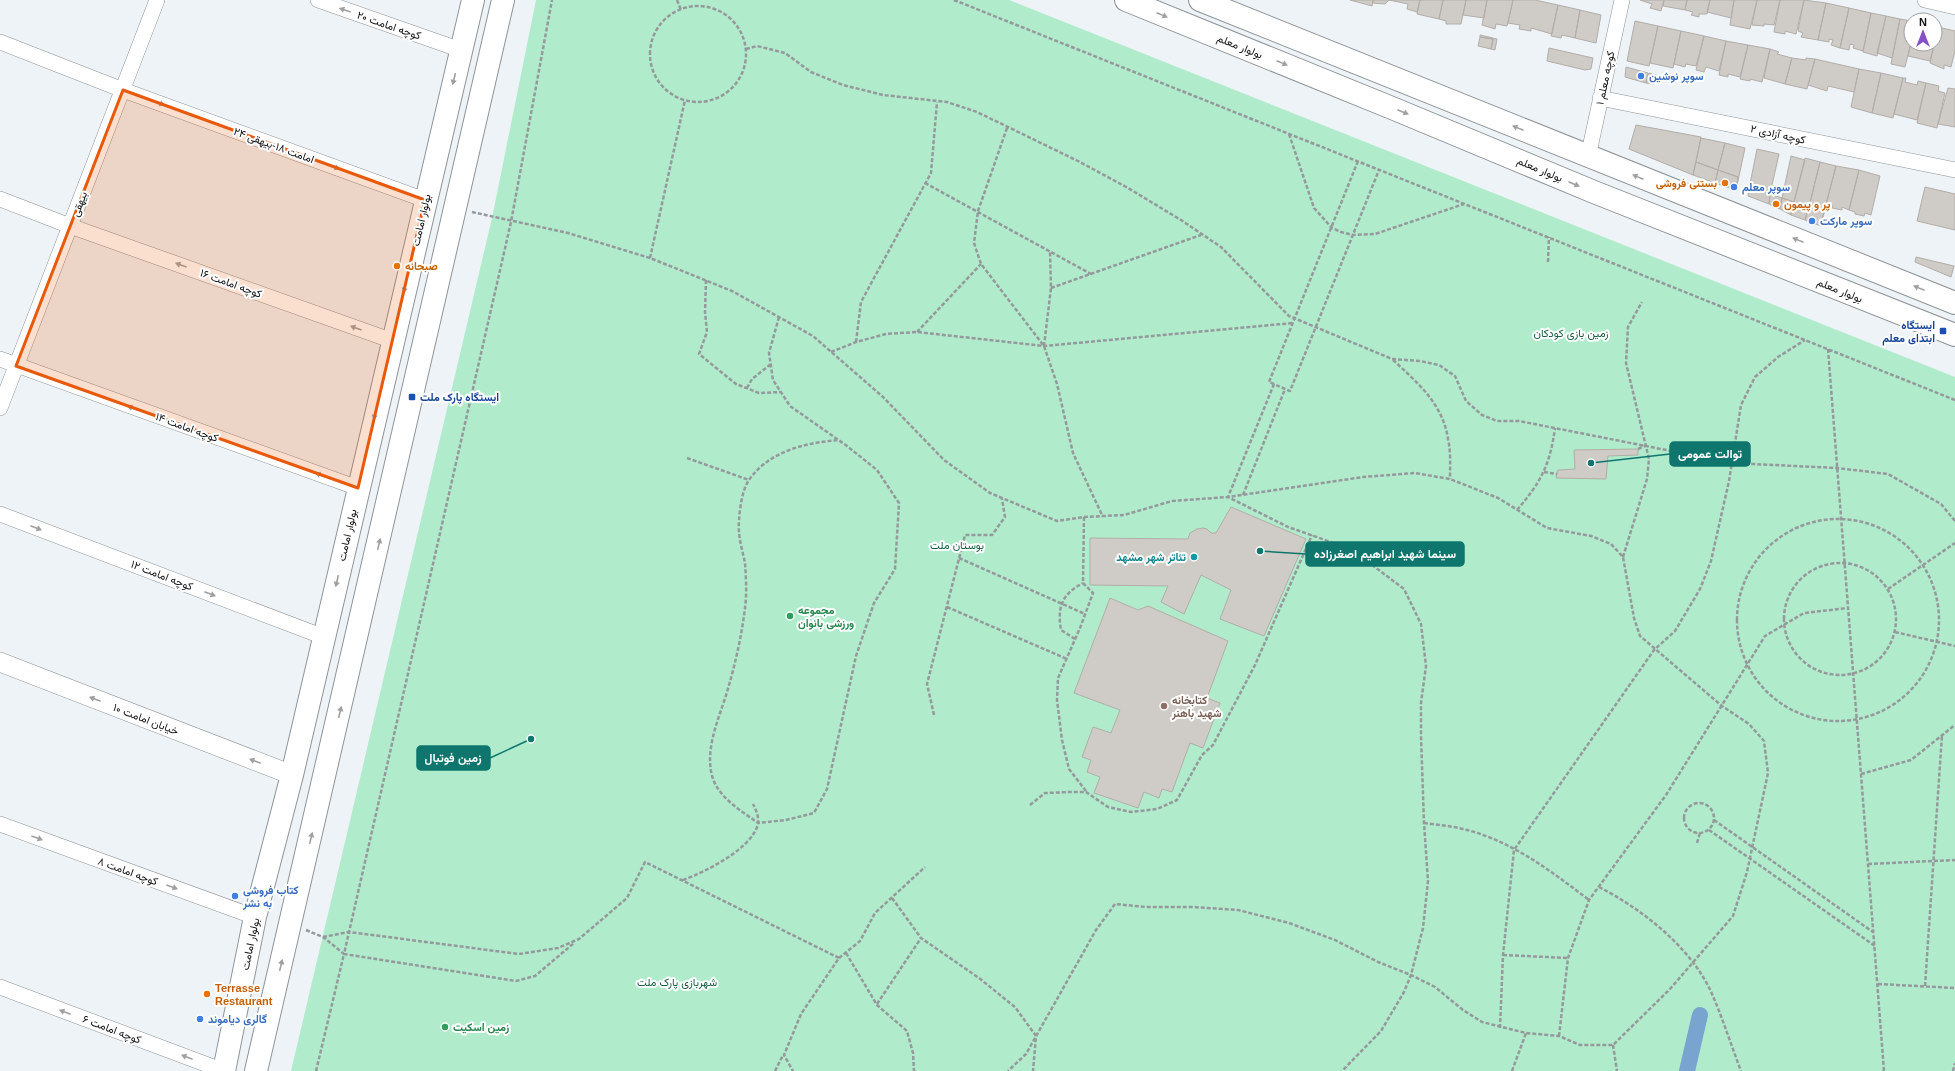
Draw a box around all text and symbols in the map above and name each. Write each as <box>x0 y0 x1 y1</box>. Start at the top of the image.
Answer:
one-way arrow <box>338 6 350 12</box>
street label: کوچه امامت ۲۰ <box>355 8 423 43</box>
one-way arrow <box>1156 12 1168 18</box>
north arrow <box>1903 12 1943 52</box>
text: N <box>1919 16 1927 28</box>
street label: بولوار معلم <box>1215 31 1265 62</box>
street label: کوچه معلم ۱ <box>1593 50 1619 106</box>
one-way arrow <box>1277 61 1289 67</box>
place label: سوپر نوشین <box>1649 70 1704 84</box>
marker: سوپر نوشین <box>1636 71 1646 81</box>
one-way arrow <box>451 73 457 85</box>
one-way arrow <box>154 100 166 106</box>
one-way arrow <box>1397 110 1409 116</box>
street label: کوچه آزادی ۲ <box>1749 122 1807 148</box>
street label: امامت ۱۸-بیهقی ۲۴ <box>232 125 316 166</box>
one-way arrow <box>1511 125 1523 131</box>
street label: بولوار معلم <box>1515 154 1565 186</box>
one-way arrow <box>328 164 340 170</box>
one-way arrow <box>1632 173 1644 179</box>
place label: بستنی فروشی <box>1656 177 1717 190</box>
marker: بستنی فروشی <box>1720 178 1730 188</box>
one-way arrow <box>1569 181 1580 187</box>
place label: سوپر معلم <box>1742 181 1790 195</box>
marker: سوپر معلم <box>1729 182 1739 192</box>
street label: بیهقی <box>69 190 90 219</box>
street label: بولوار امامت <box>409 193 434 247</box>
place label: پر و پیمون <box>1784 198 1830 212</box>
marker: پر و پیمون <box>1771 199 1781 209</box>
place label: سوپر مارکت <box>1820 215 1873 229</box>
marker: سوپر مارکت <box>1807 216 1817 226</box>
one-way arrow <box>1792 237 1804 243</box>
place label: صبحانه <box>405 260 438 273</box>
marker: صبحانه <box>392 261 402 271</box>
one-way arrow <box>174 262 186 268</box>
street label: کوچه امامت ۱۶ <box>198 266 264 302</box>
street label: بولوار معلم <box>1815 275 1865 306</box>
one-way arrow <box>402 281 408 293</box>
one-way arrow <box>1912 285 1924 291</box>
place label: ایستگاه ابتدای معلم <box>1882 319 1935 346</box>
one-way arrow <box>350 324 362 330</box>
marker: ایستگاه ابتدای معلم <box>1938 326 1948 336</box>
park label: زمین بازی کودکان <box>1534 327 1609 340</box>
place label: ایستگاه پارک ملت <box>420 391 499 405</box>
marker: ایستگاه پارک ملت <box>407 392 417 402</box>
one-way arrow <box>126 404 138 410</box>
one-way arrow <box>372 407 378 420</box>
street label: کوچه امامت ۱۴ <box>153 410 220 446</box>
callout: توالت عمومی <box>1670 442 1750 466</box>
text: توالت عمومی <box>1678 447 1742 462</box>
one-way arrow <box>315 472 327 478</box>
street label: بولوار امامت <box>335 508 360 562</box>
one-way arrow <box>31 525 43 531</box>
one-way arrow <box>376 538 382 550</box>
park label: بوستان ملت <box>930 539 984 552</box>
callout: سینما شهید ابراهیم اصغرزاده <box>1306 542 1464 566</box>
text: سینما شهید ابراهیم اصغرزاده <box>1314 547 1456 562</box>
place label: تئاتر شهر مشهد <box>1116 551 1187 564</box>
marker: تئاتر شهر مشهد <box>1189 552 1199 562</box>
street label: کوچه امامت ۱۲ <box>129 558 195 594</box>
one-way arrow <box>333 575 339 587</box>
one-way arrow <box>205 591 217 597</box>
place label: مجموعه ورزشی بانوان <box>798 604 854 630</box>
marker: مجموعه ورزشی بانوان <box>785 611 795 621</box>
place label: کتابخانه شهید باهنر <box>1171 694 1222 720</box>
one-way arrow <box>89 695 101 701</box>
street label: خیابان امامت ۱۰ <box>111 701 180 738</box>
marker: کتابخانه شهید باهنر <box>1159 701 1169 711</box>
one-way arrow <box>337 705 343 718</box>
callout: زمین فوتبال <box>417 746 490 770</box>
text: زمین فوتبال <box>424 751 482 766</box>
one-way arrow <box>249 758 261 764</box>
one-way arrow <box>308 832 314 844</box>
one-way arrow <box>31 835 43 841</box>
street label: کوچه امامت ۸ <box>96 855 160 889</box>
one-way arrow <box>166 884 178 890</box>
place label: کتاب فروشی به نشر <box>242 884 299 910</box>
marker: کتاب فروشی به نشر <box>230 891 240 901</box>
street label: بولوار امامت <box>239 917 262 971</box>
one-way arrow <box>279 959 285 971</box>
park label: شهربازی پارک ملت <box>637 976 717 990</box>
place label: Terrasse Restaurant <box>215 982 273 1007</box>
marker: Terrasse Restaurant <box>202 989 212 999</box>
one-way arrow <box>59 1008 71 1014</box>
street label: کوچه امامت ۶ <box>80 1012 143 1048</box>
place label: گالری دیاموند <box>208 1013 267 1026</box>
marker: گالری دیاموند <box>195 1014 205 1024</box>
place label: زمین اسکیت <box>453 1021 509 1034</box>
marker: زمین اسکیت <box>440 1022 450 1032</box>
one-way arrow <box>181 1054 193 1060</box>

